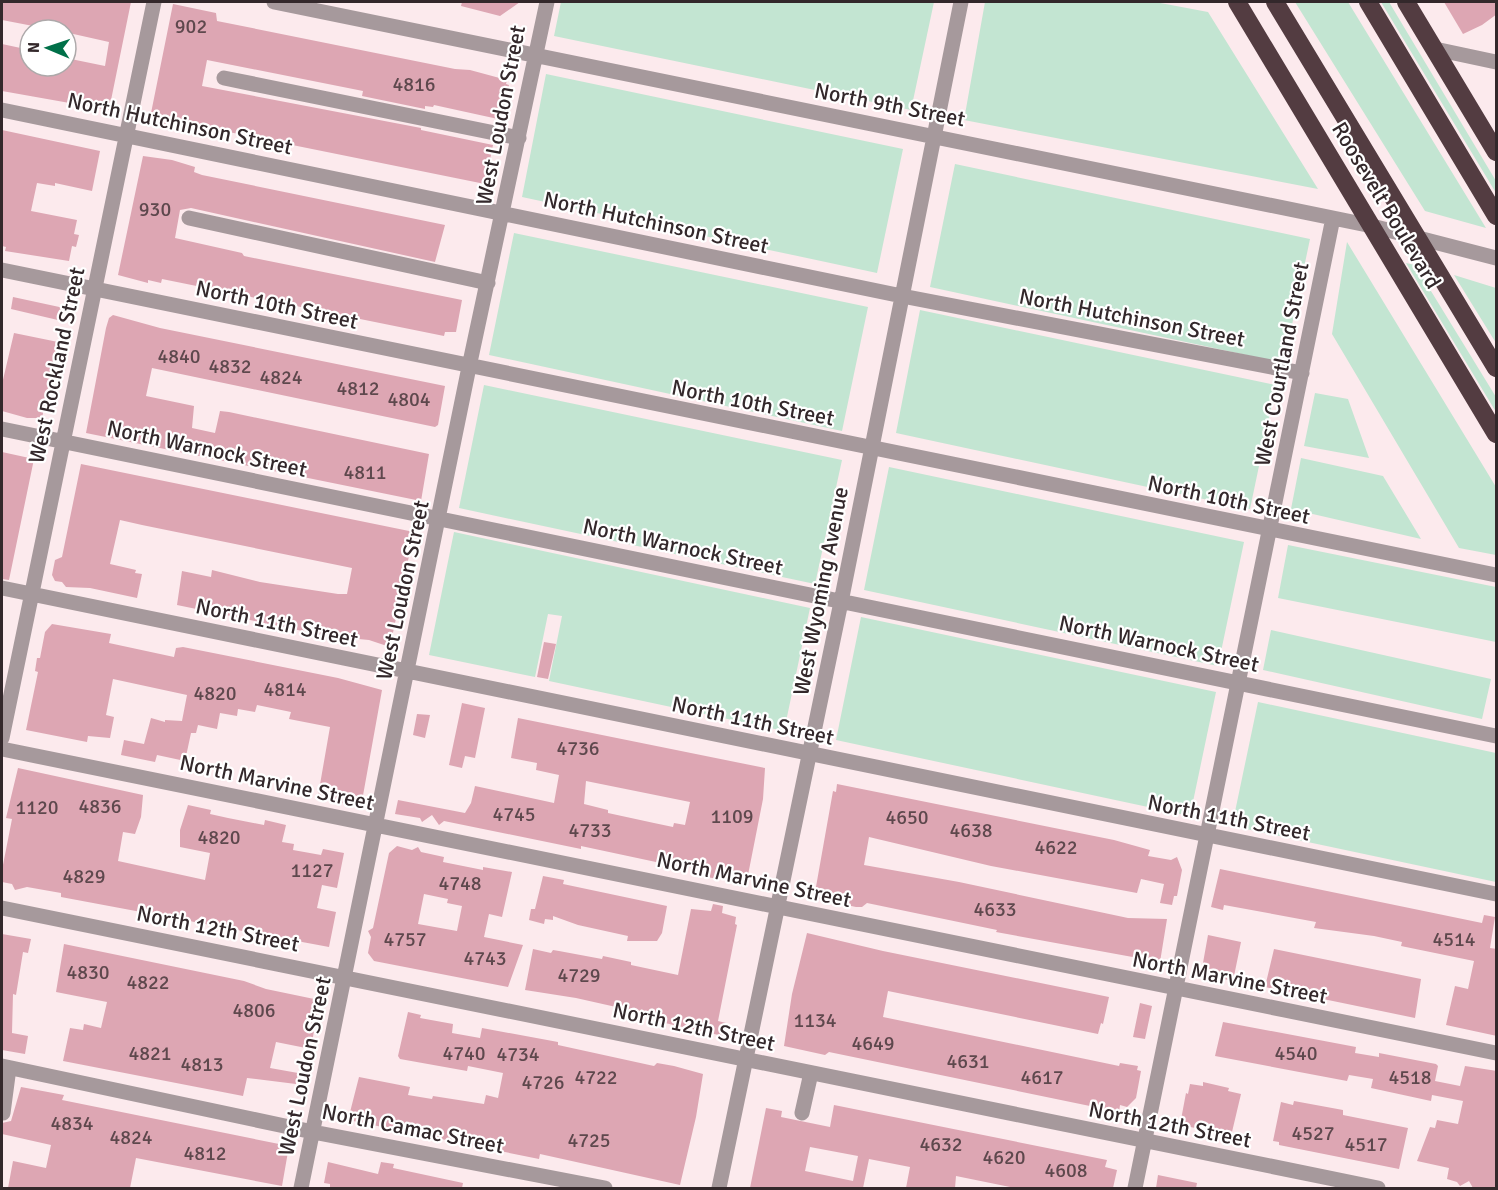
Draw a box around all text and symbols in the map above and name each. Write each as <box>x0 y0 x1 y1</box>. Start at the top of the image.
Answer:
house number: 902 <box>175 14 207 39</box>
north arrow <box>18 18 78 78</box>
street label: West Loudon Street <box>470 23 531 207</box>
text: N <box>24 42 44 53</box>
house number: 4816 <box>392 72 436 97</box>
street label: North 9th Street <box>812 77 968 132</box>
street label: North Hutchinson Street <box>65 86 295 161</box>
street label: Roosevelt Boulevard <box>1326 117 1447 294</box>
street label: North Hutchinson Street <box>541 185 771 260</box>
house number: 930 <box>139 197 171 222</box>
street label: West Courtland Street <box>1248 259 1315 468</box>
street label: West Rockland Street <box>23 264 91 466</box>
street label: North 10th Street <box>193 274 361 335</box>
street label: North Hutchinson Street <box>1017 282 1247 353</box>
house number: 4840 <box>157 344 201 369</box>
house number: 4832 <box>208 354 252 379</box>
house number: 4824 <box>259 365 303 390</box>
street label: North 10th Street <box>669 373 837 432</box>
house number: 4812 <box>336 376 380 401</box>
house number: 4804 <box>387 387 431 412</box>
street label: North Warnock Street <box>105 414 310 483</box>
house number: 4811 <box>343 460 387 485</box>
street label: North 10th Street <box>1145 469 1313 530</box>
street label: West Wyoming Avenue <box>787 485 854 698</box>
street label: West Loudon Street <box>370 498 435 682</box>
street label: North Warnock Street <box>581 512 786 581</box>
street label: North 11th Street <box>193 592 361 653</box>
street label: North Warnock Street <box>1057 609 1262 678</box>
house number: 4814 <box>263 677 307 702</box>
house number: 4820 <box>193 681 237 706</box>
street label: North 11th Street <box>669 690 837 751</box>
house number: 4736 <box>556 736 600 761</box>
street label: North Marvine Street <box>177 749 377 816</box>
street label: North 11th Street <box>1145 788 1313 847</box>
house number: 4836 <box>78 794 122 819</box>
house number: 1120 <box>15 795 59 820</box>
house number: 4745 <box>492 802 536 827</box>
house number: 1109 <box>710 804 754 829</box>
house number: 4650 <box>885 805 929 830</box>
house number: 4733 <box>568 818 612 843</box>
house number: 4638 <box>949 818 993 843</box>
house number: 4820 <box>197 825 241 850</box>
house number: 4622 <box>1034 835 1078 860</box>
street label: North Marvine Street <box>654 846 854 913</box>
house number: 1127 <box>290 858 334 883</box>
house number: 4829 <box>62 864 106 889</box>
house number: 4748 <box>438 871 482 896</box>
house number: 4633 <box>973 897 1017 922</box>
street label: North 12th Street <box>134 899 302 958</box>
house number: 4757 <box>383 927 427 952</box>
house number: 4514 <box>1432 927 1476 952</box>
street label: North Marvine Street <box>1130 945 1330 1010</box>
house number: 4743 <box>463 946 507 971</box>
house number: 4830 <box>66 960 110 985</box>
house number: 4729 <box>557 963 601 988</box>
house number: 4822 <box>126 970 170 995</box>
street label: West Loudon Street <box>272 974 337 1158</box>
street label: North 12th Street <box>610 996 778 1057</box>
house number: 4806 <box>232 998 276 1023</box>
house number: 1134 <box>793 1008 837 1033</box>
house number: 4649 <box>851 1031 895 1056</box>
house number: 4821 <box>128 1041 172 1066</box>
house number: 4740 <box>442 1041 486 1066</box>
house number: 4540 <box>1274 1041 1318 1066</box>
house number: 4734 <box>496 1042 540 1067</box>
house number: 4631 <box>946 1049 990 1074</box>
house number: 4813 <box>180 1052 224 1077</box>
house number: 4722 <box>574 1065 618 1090</box>
house number: 4617 <box>1020 1065 1064 1090</box>
house number: 4518 <box>1388 1065 1432 1090</box>
house number: 4726 <box>521 1070 565 1095</box>
street label: North 12th Street <box>1086 1095 1254 1154</box>
street label: North Camac Street <box>320 1098 507 1159</box>
house number: 4834 <box>50 1111 94 1136</box>
house number: 4527 <box>1291 1121 1335 1146</box>
house number: 4824 <box>109 1125 153 1150</box>
house number: 4725 <box>567 1128 611 1153</box>
house number: 4632 <box>919 1132 963 1157</box>
house number: 4517 <box>1344 1132 1388 1157</box>
house number: 4812 <box>183 1141 227 1166</box>
house number: 4620 <box>982 1145 1026 1170</box>
house number: 4608 <box>1044 1158 1088 1183</box>

